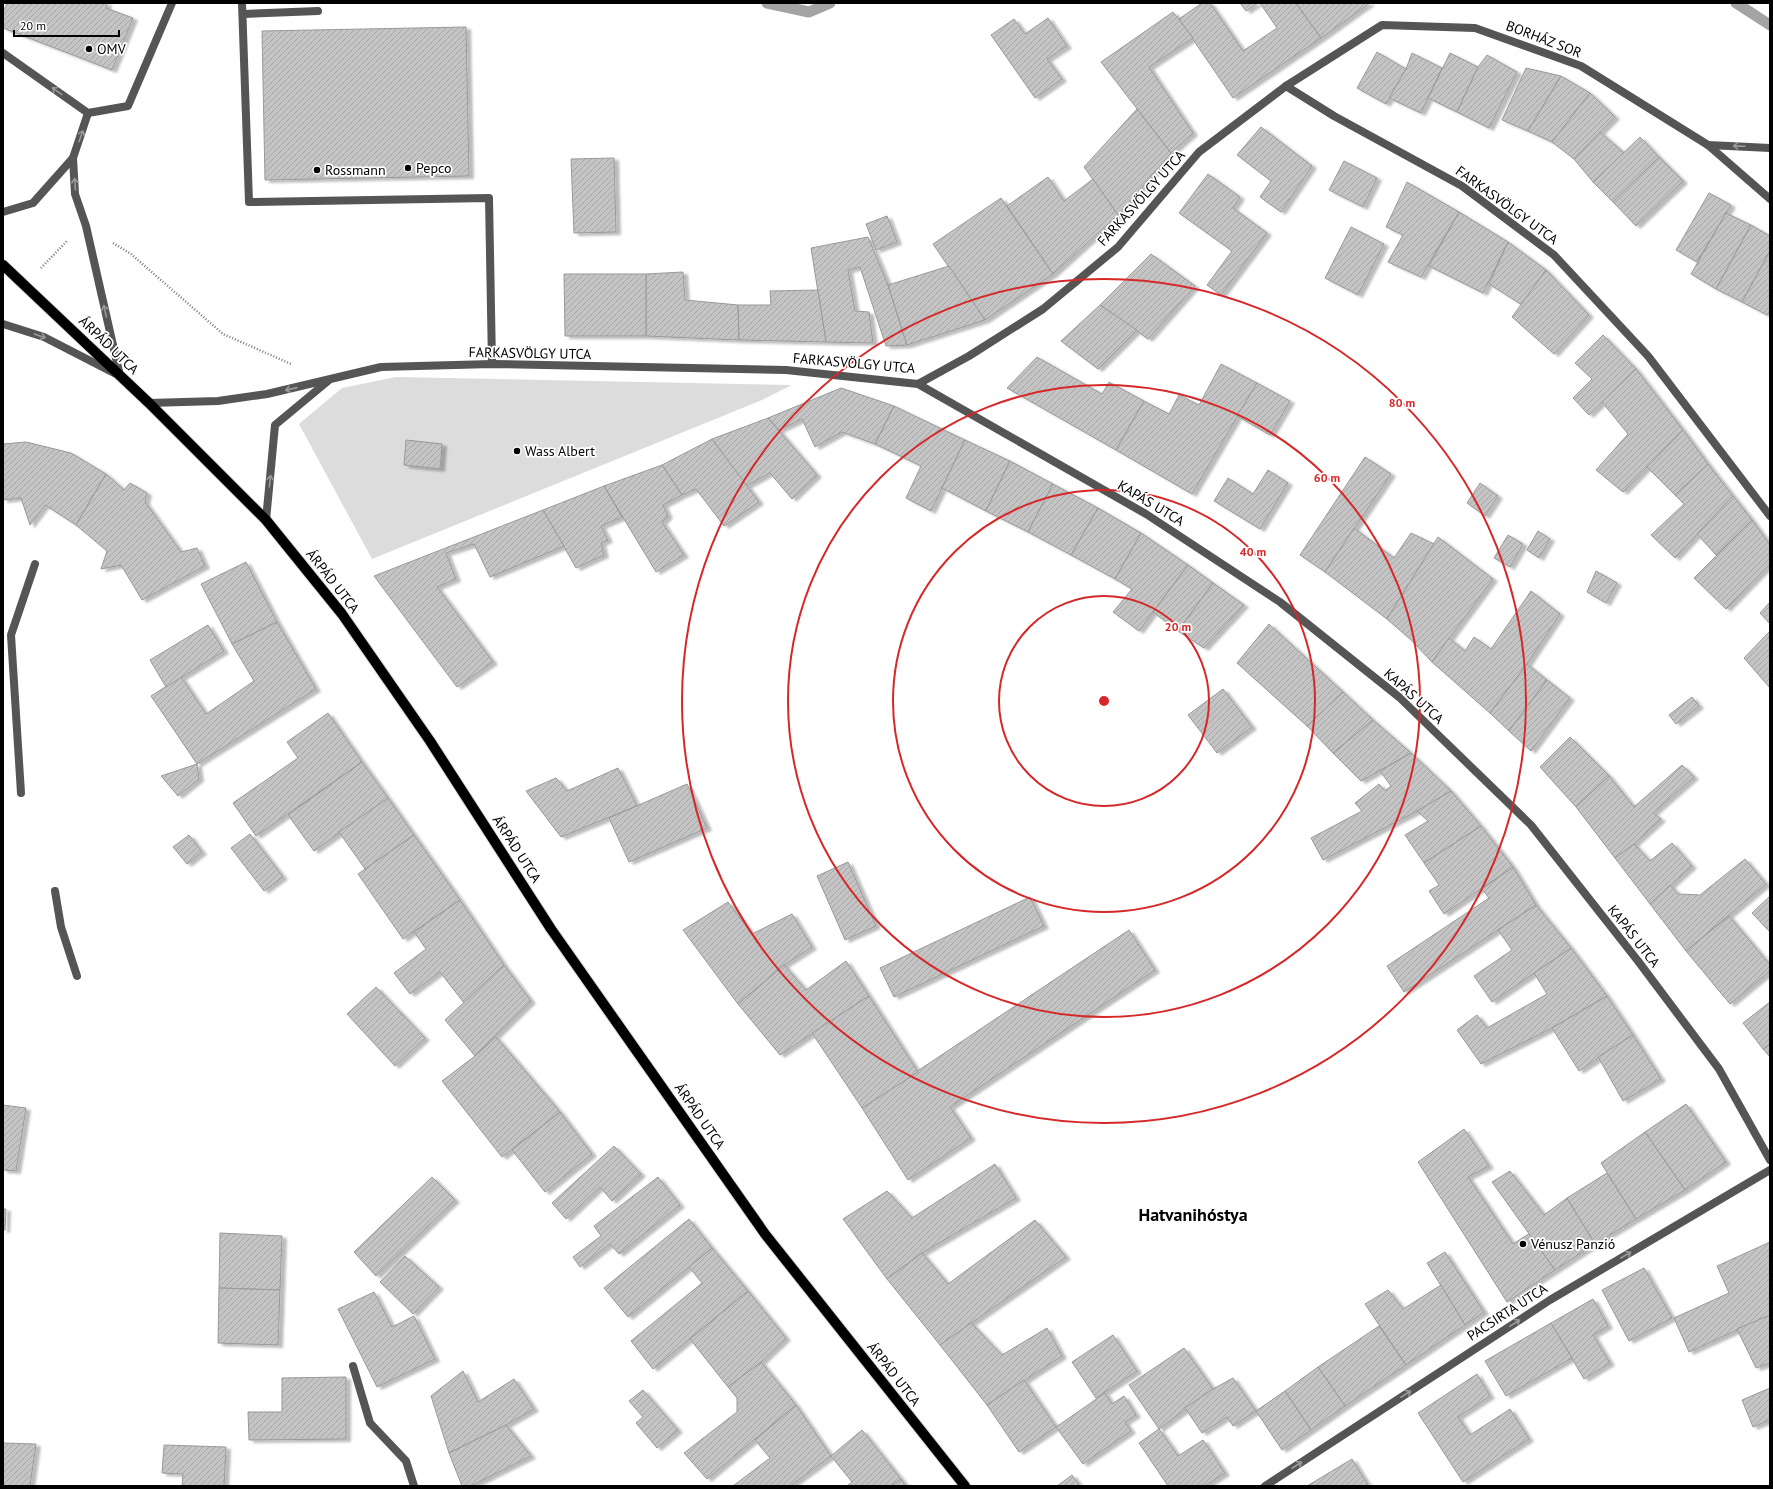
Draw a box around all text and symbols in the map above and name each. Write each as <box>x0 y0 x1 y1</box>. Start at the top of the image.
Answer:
scale bar <box>14 12 119 38</box>
street label: BORHÁZ SOR <box>1504 16 1584 62</box>
text: 20 m <box>20 18 46 33</box>
place label: OMV <box>97 40 126 58</box>
marker: OMV <box>84 44 94 54</box>
one-way arrow <box>51 87 62 95</box>
one-way arrow <box>77 130 85 142</box>
one-way arrow <box>1733 143 1746 150</box>
street label: FARKASVÖLGY UTCA <box>1093 146 1189 250</box>
place label: Pepco <box>416 159 452 177</box>
place label: Rossmann <box>325 161 386 179</box>
street label: FARKASVÖLGY UTCA <box>1452 162 1563 249</box>
marker: Pepco <box>403 163 413 173</box>
marker: Rossmann <box>312 165 322 175</box>
one-way arrow <box>71 178 78 191</box>
one-way arrow <box>100 304 108 317</box>
street label: ÁRPÁD UTCA <box>75 312 143 379</box>
one-way arrow <box>34 333 47 340</box>
street label: FARKASVÖLGY UTCA <box>468 343 592 363</box>
street label: FARKASVÖLGY UTCA <box>792 349 917 377</box>
one-way arrow <box>285 385 298 393</box>
text: 80 m <box>1389 395 1415 410</box>
place label: Wass Albert <box>525 442 595 460</box>
marker: Wass Albert <box>512 446 522 456</box>
text: 60 m <box>1314 470 1340 485</box>
one-way arrow <box>266 475 273 488</box>
street label: KAPÁS UTCA <box>1114 476 1188 530</box>
text: 40 m <box>1240 544 1266 559</box>
street label: ÁRPÁD UTCA <box>302 545 364 617</box>
text: 20 m <box>1165 619 1191 634</box>
street label: KAPÁS UTCA <box>1380 664 1448 728</box>
centre of rings <box>1097 694 1111 708</box>
street label: ÁRPÁD UTCA <box>489 812 546 887</box>
street label: KAPÁS UTCA <box>1604 901 1665 972</box>
street label: ÁRPÁD UTCA <box>671 1079 730 1153</box>
district label: Hatvanihóstya <box>1138 1203 1248 1226</box>
place label: Vénusz Panzió <box>1530 1235 1615 1253</box>
marker: Vénusz Panzió <box>1518 1239 1528 1249</box>
one-way arrow <box>1620 1251 1631 1259</box>
street label: PACSIRTA UTCA <box>1464 1279 1551 1345</box>
one-way arrow <box>1509 1318 1521 1326</box>
street label: ÁRPÁD UTCA <box>863 1338 925 1410</box>
one-way arrow <box>1400 1389 1412 1397</box>
one-way arrow <box>1291 1460 1303 1468</box>

